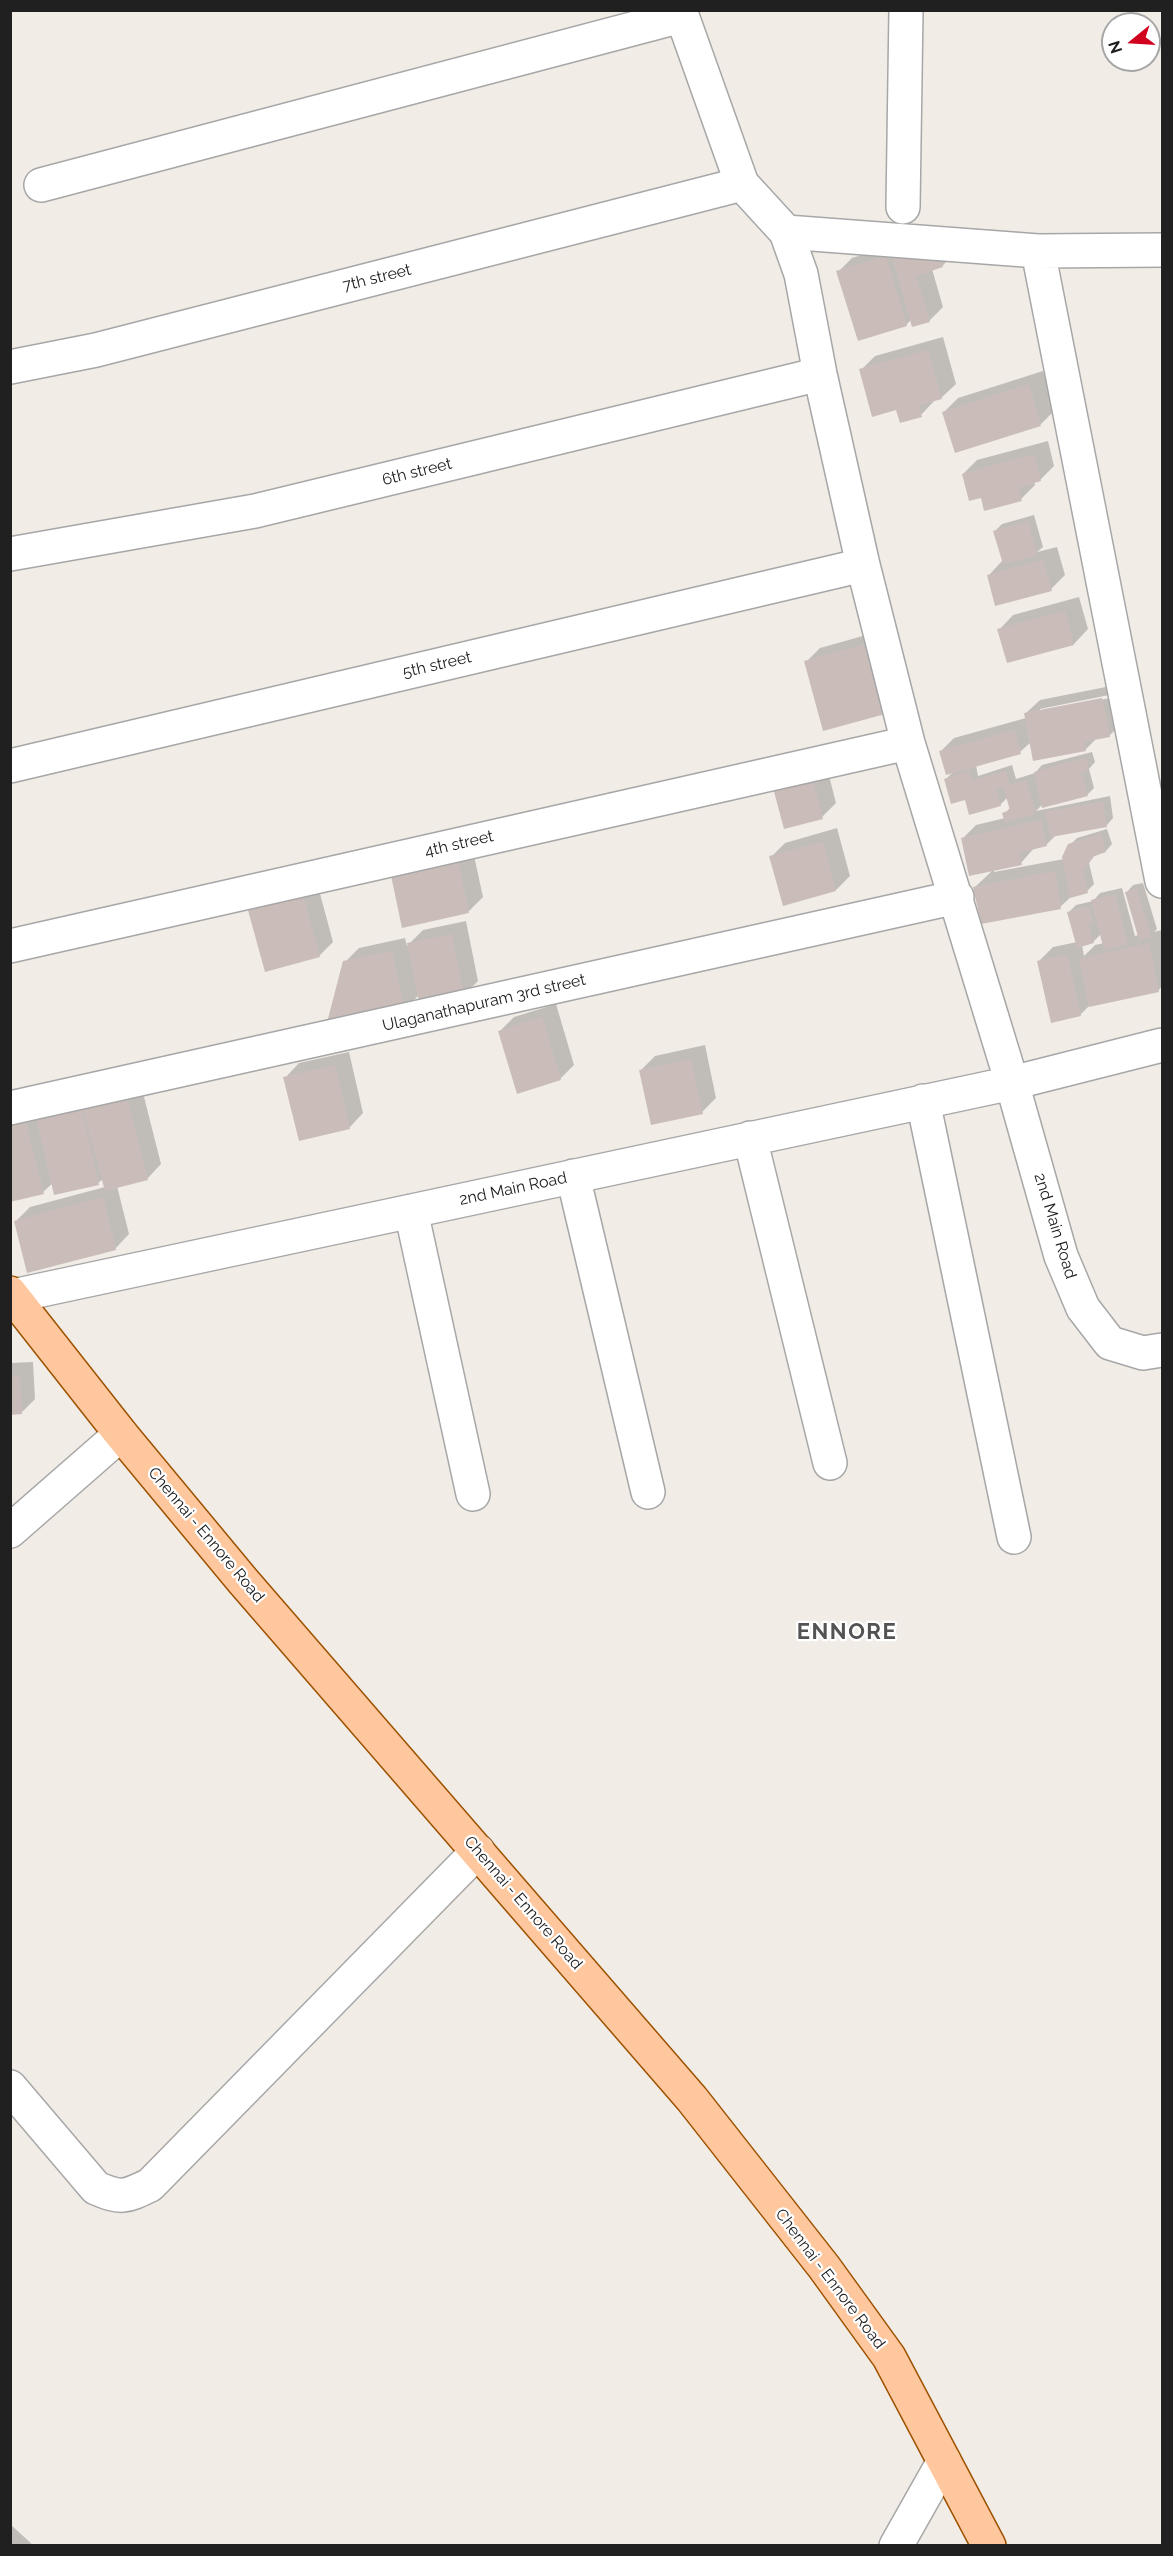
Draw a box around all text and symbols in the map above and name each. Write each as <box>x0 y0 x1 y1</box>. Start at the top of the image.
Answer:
north arrow <box>1101 12 1161 72</box>
text: N <box>1104 38 1126 56</box>
street label: 7th street <box>341 260 413 296</box>
street label: 6th street <box>380 454 454 490</box>
street label: 5th street <box>401 648 473 682</box>
street label: 4th street <box>423 827 495 861</box>
street label: Ulaganathapuram 3rd street <box>381 970 587 1036</box>
street label: 2nd Main Road <box>457 1168 569 1210</box>
street label: 2nd Main Road <box>1030 1171 1080 1281</box>
street label: Chennai - Ennore Road <box>144 1464 268 1606</box>
district label: ENNORE <box>797 1619 897 1645</box>
street label: Chennai - Ennore Road <box>460 1832 586 1974</box>
street label: Chennai - Ennore Road <box>771 2205 889 2353</box>

